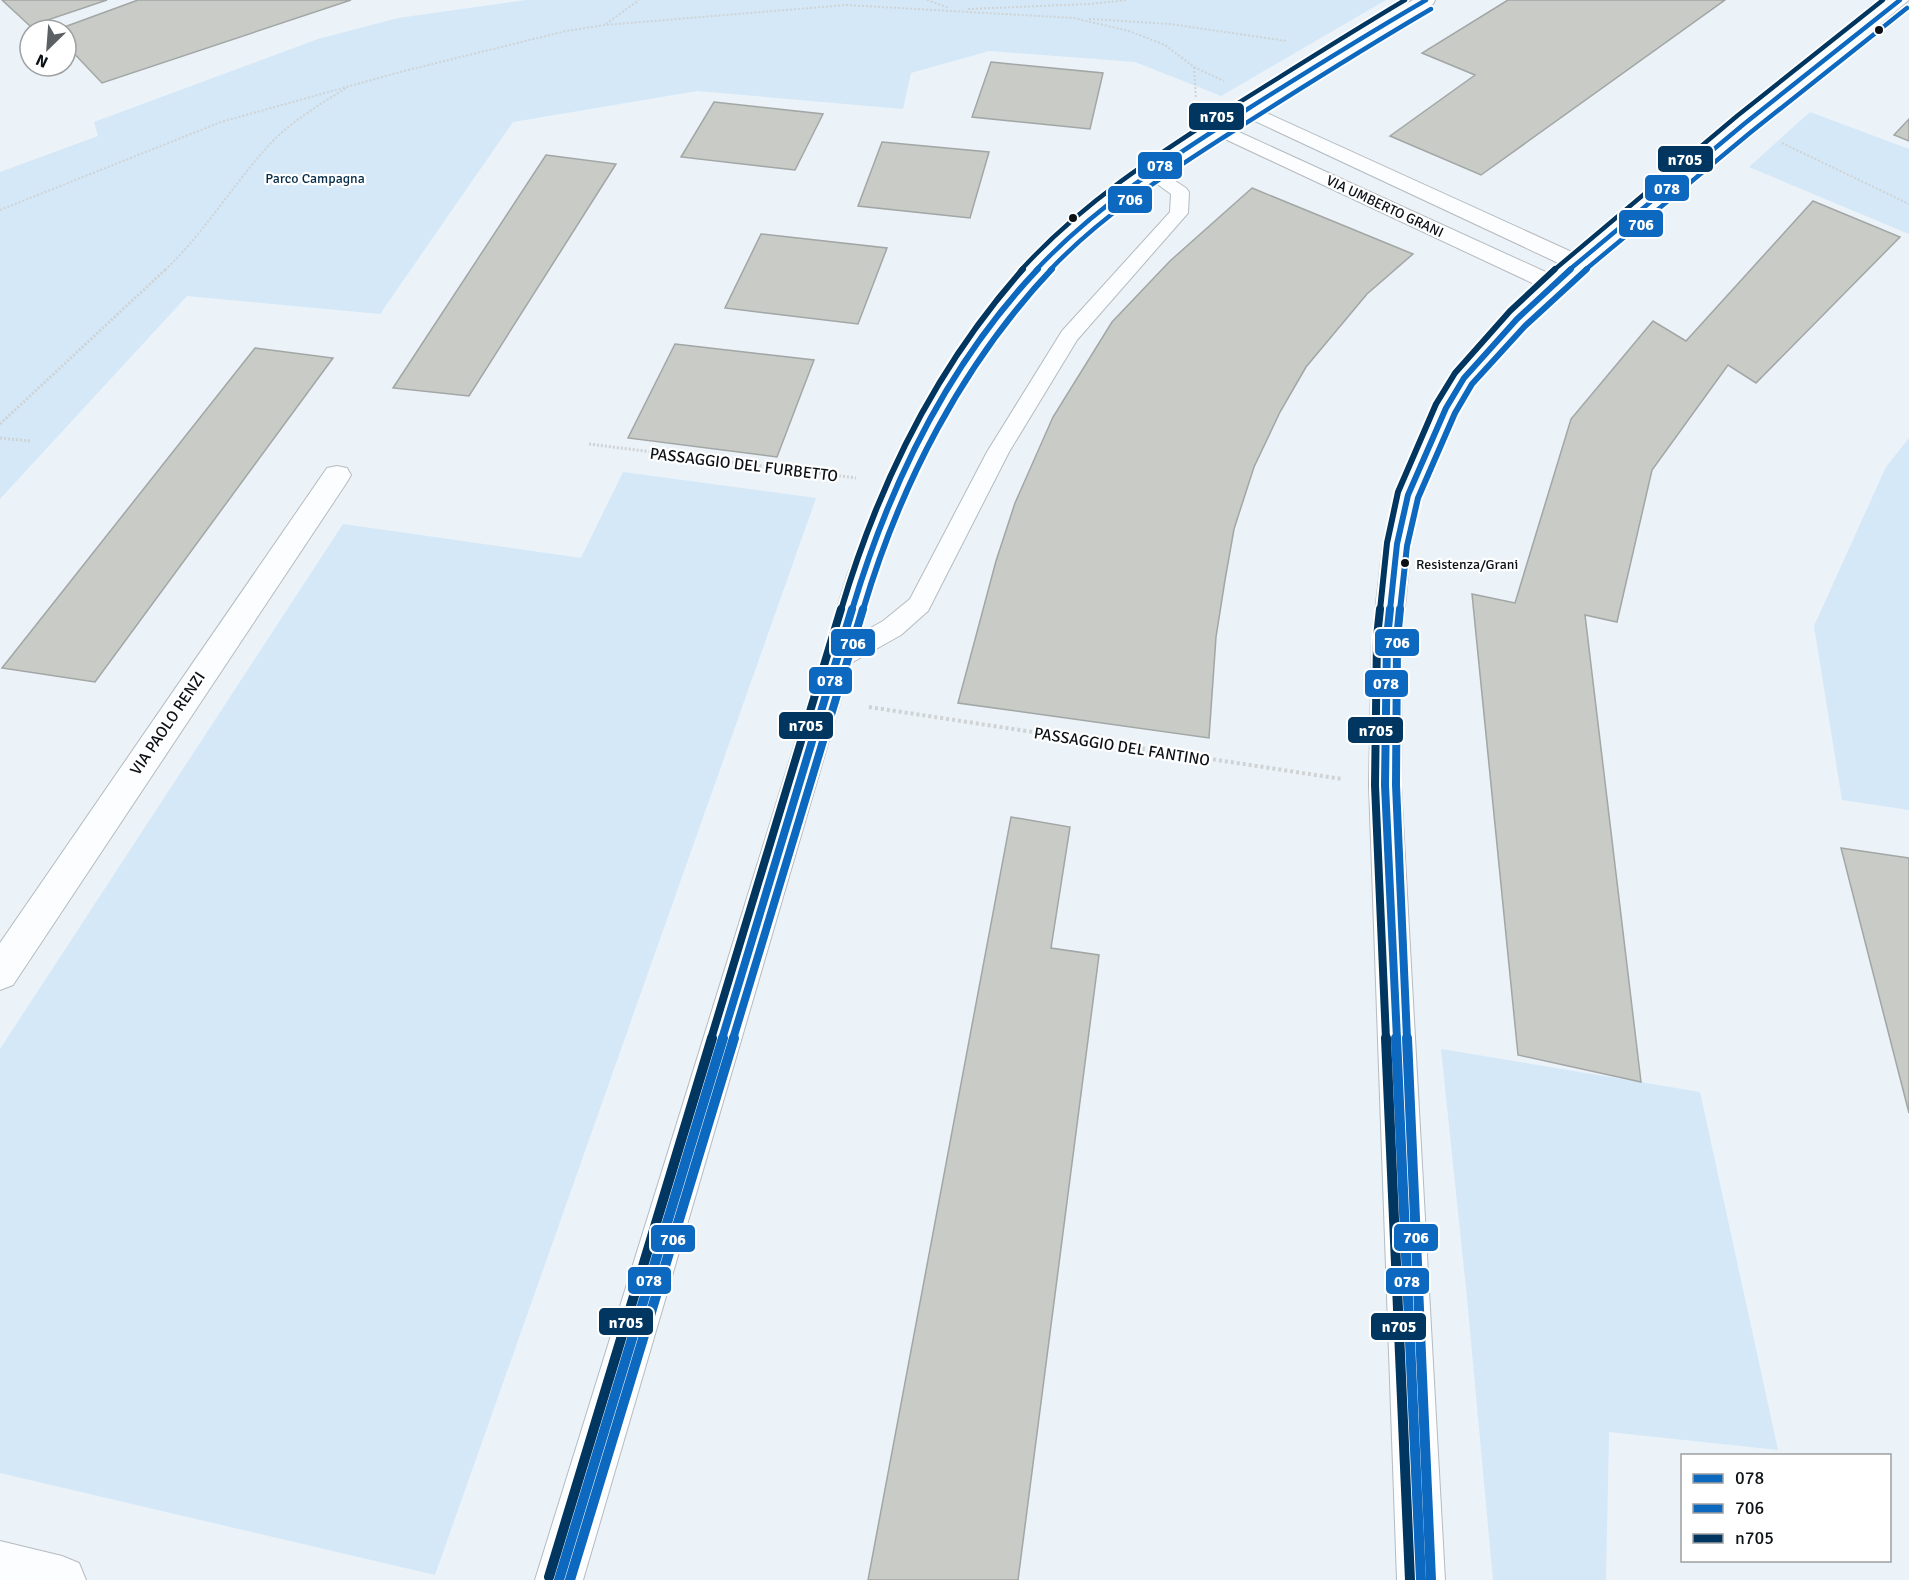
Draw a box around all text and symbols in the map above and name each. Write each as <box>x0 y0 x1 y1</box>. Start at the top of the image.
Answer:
north arrow <box>18 18 78 78</box>
unlabelled marker <box>1873 24 1885 36</box>
text: N <box>33 49 51 72</box>
line badge: n705 <box>1188 102 1245 131</box>
text: n705 <box>1200 107 1234 127</box>
line badge: n705 <box>1657 145 1714 173</box>
text: n705 <box>1668 150 1702 170</box>
line badge: 078 <box>1137 151 1183 180</box>
text: 078 <box>1147 156 1173 176</box>
park label: Parco Campagna <box>265 170 365 187</box>
street label: VIA UMBERTO GRANI <box>1323 172 1446 241</box>
line badge: 078 <box>1644 174 1690 202</box>
text: 078 <box>1654 179 1680 199</box>
line badge: 706 <box>1107 185 1153 214</box>
text: 706 <box>1117 190 1143 210</box>
line badge: 706 <box>1618 209 1664 238</box>
unlabelled marker <box>1067 212 1079 224</box>
text: 706 <box>1628 215 1654 235</box>
street label: PASSAGGIO DEL FURBETTO <box>649 444 839 486</box>
place label: Resistenza/Grani <box>1416 556 1518 573</box>
marker: Resistenza/Grani <box>1399 557 1411 569</box>
line badge: 706 <box>830 628 876 657</box>
line badge: 706 <box>1374 628 1420 657</box>
text: 706 <box>1384 633 1410 653</box>
text: 706 <box>840 634 866 654</box>
line badge: 078 <box>808 666 853 695</box>
street label: VIA PAOLO RENZI <box>126 668 210 779</box>
line badge: 078 <box>1364 669 1409 698</box>
text: 078 <box>817 671 843 691</box>
text: 078 <box>1373 674 1399 694</box>
line badge: n705 <box>778 711 834 740</box>
text: n705 <box>789 716 823 736</box>
line badge: n705 <box>1347 716 1404 744</box>
text: n705 <box>1359 721 1393 741</box>
street label: PASSAGGIO DEL FANTINO <box>1033 723 1211 771</box>
line badge: 706 <box>1393 1223 1439 1252</box>
line badge: 706 <box>650 1224 696 1253</box>
text: 706 <box>1403 1228 1429 1248</box>
text: 706 <box>660 1230 686 1250</box>
line badge: 078 <box>627 1266 672 1295</box>
line badge: 078 <box>1385 1267 1430 1295</box>
text: 078 <box>636 1271 662 1291</box>
text: 078 <box>1394 1272 1420 1292</box>
line badge: n705 <box>598 1307 654 1336</box>
line badge: n705 <box>1370 1312 1427 1341</box>
text: n705 <box>609 1313 643 1333</box>
text: n705 <box>1382 1317 1416 1337</box>
legend <box>1681 1454 1891 1562</box>
text: 078 <box>1735 1467 1764 1489</box>
text: 706 <box>1735 1497 1764 1519</box>
text: n705 <box>1735 1527 1774 1549</box>

